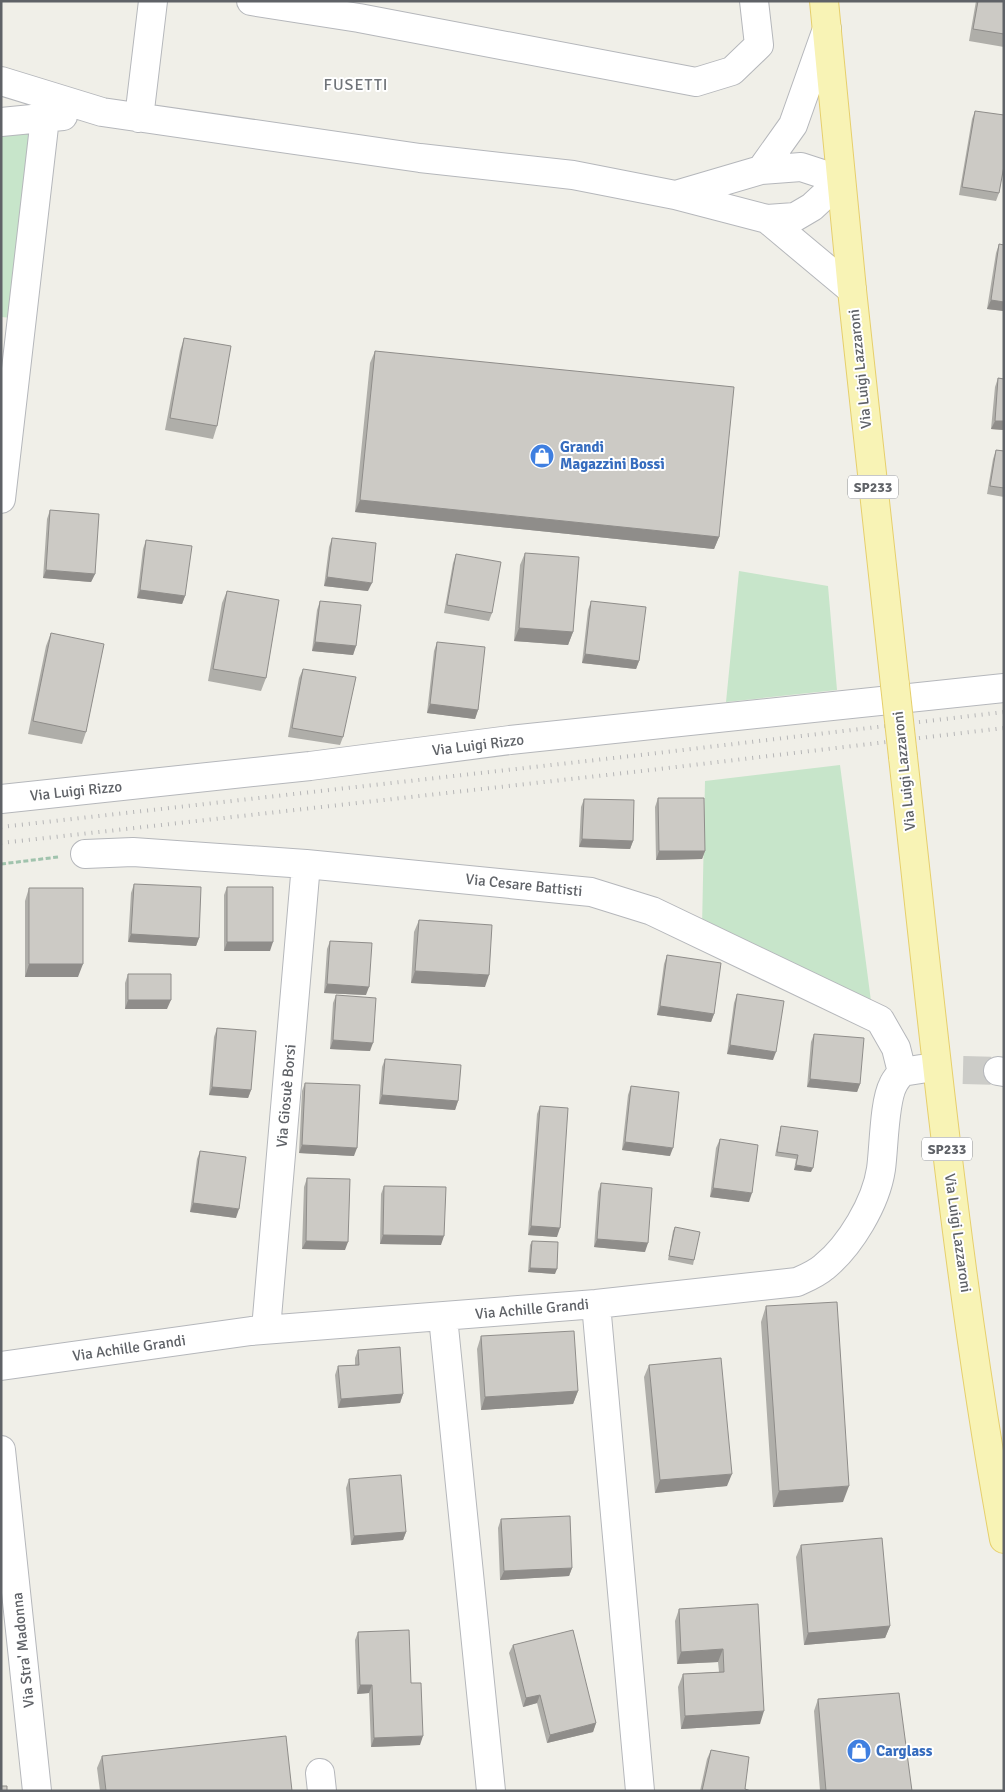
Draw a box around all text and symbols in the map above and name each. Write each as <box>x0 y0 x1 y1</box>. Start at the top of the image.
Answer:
district label: FUSETTI <box>324 75 388 95</box>
street label: Via Luigi Lazzaroni <box>845 308 875 430</box>
place label: Grandi Magazzini Bossi <box>560 438 665 473</box>
shop icon: Grandi Magazzini Bossi <box>529 443 555 469</box>
road number: SP233 <box>848 476 898 498</box>
street label: Via Luigi Lazzaroni <box>889 710 919 832</box>
street label: Via Luigi Rizzo <box>431 730 525 760</box>
street label: Via Luigi Rizzo <box>29 777 123 805</box>
street label: Via Cesare Battisti <box>465 870 583 900</box>
street label: Via Giosuè Borsi <box>273 1044 299 1148</box>
road number: SP233 <box>922 1138 972 1160</box>
street label: Via Luigi Lazzaroni <box>941 1172 975 1294</box>
street label: Via Achille Grandi <box>474 1295 590 1323</box>
street label: Via Achille Grandi <box>71 1331 187 1365</box>
street label: Via Stra' Madonna <box>8 1591 38 1709</box>
shop icon: Carglass <box>846 1738 872 1764</box>
place label: Carglass <box>876 1742 933 1760</box>

